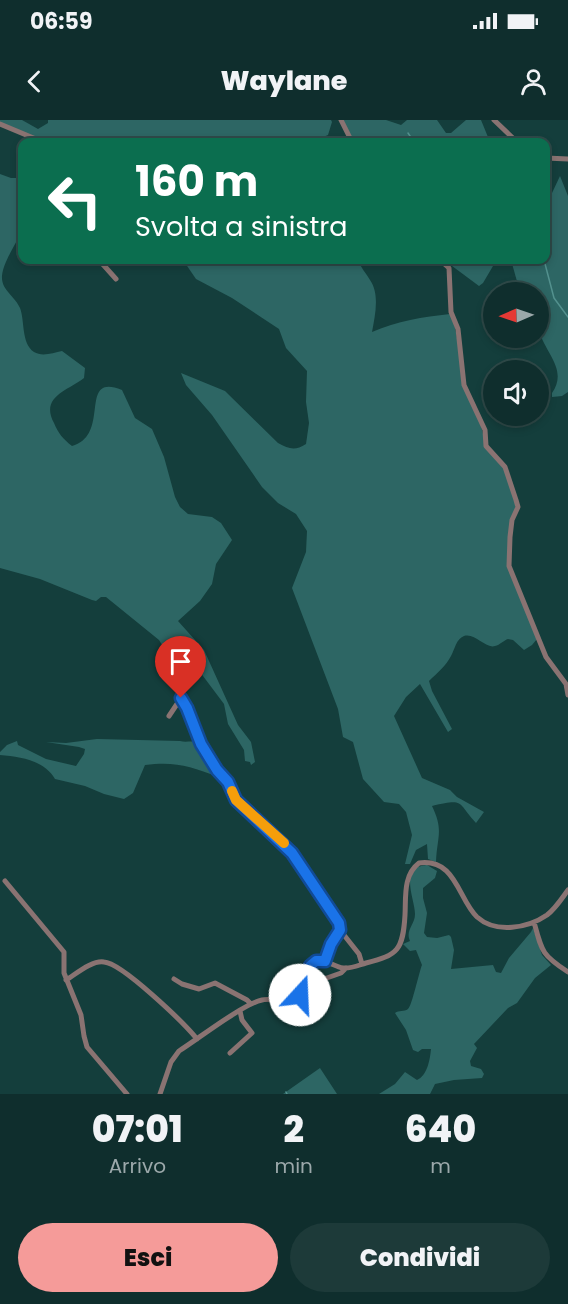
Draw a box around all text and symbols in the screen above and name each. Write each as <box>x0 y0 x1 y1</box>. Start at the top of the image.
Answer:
text: 06:59 <box>30 6 92 37</box>
text: Waylane <box>221 62 347 99</box>
icon: back <box>18 65 51 98</box>
icon: person <box>517 65 550 98</box>
text: 160 m <box>135 152 258 211</box>
icon: left <box>36 162 114 240</box>
text: Svolta a sinistra <box>135 208 348 245</box>
north arrow <box>483 282 549 348</box>
map controls <box>483 282 549 426</box>
button: sound <box>483 360 549 426</box>
pin <box>155 636 206 698</box>
icon: arrive <box>164 645 197 678</box>
position arrow <box>268 963 332 1027</box>
text: 07:01 <box>92 1104 183 1155</box>
text: 2 <box>284 1104 304 1155</box>
text: 640 <box>405 1104 476 1155</box>
text: Arrivo <box>109 1152 166 1180</box>
text: min <box>275 1152 313 1180</box>
text: m <box>430 1152 451 1180</box>
button: Esci <box>18 1223 278 1292</box>
button: Condividi <box>290 1223 550 1292</box>

